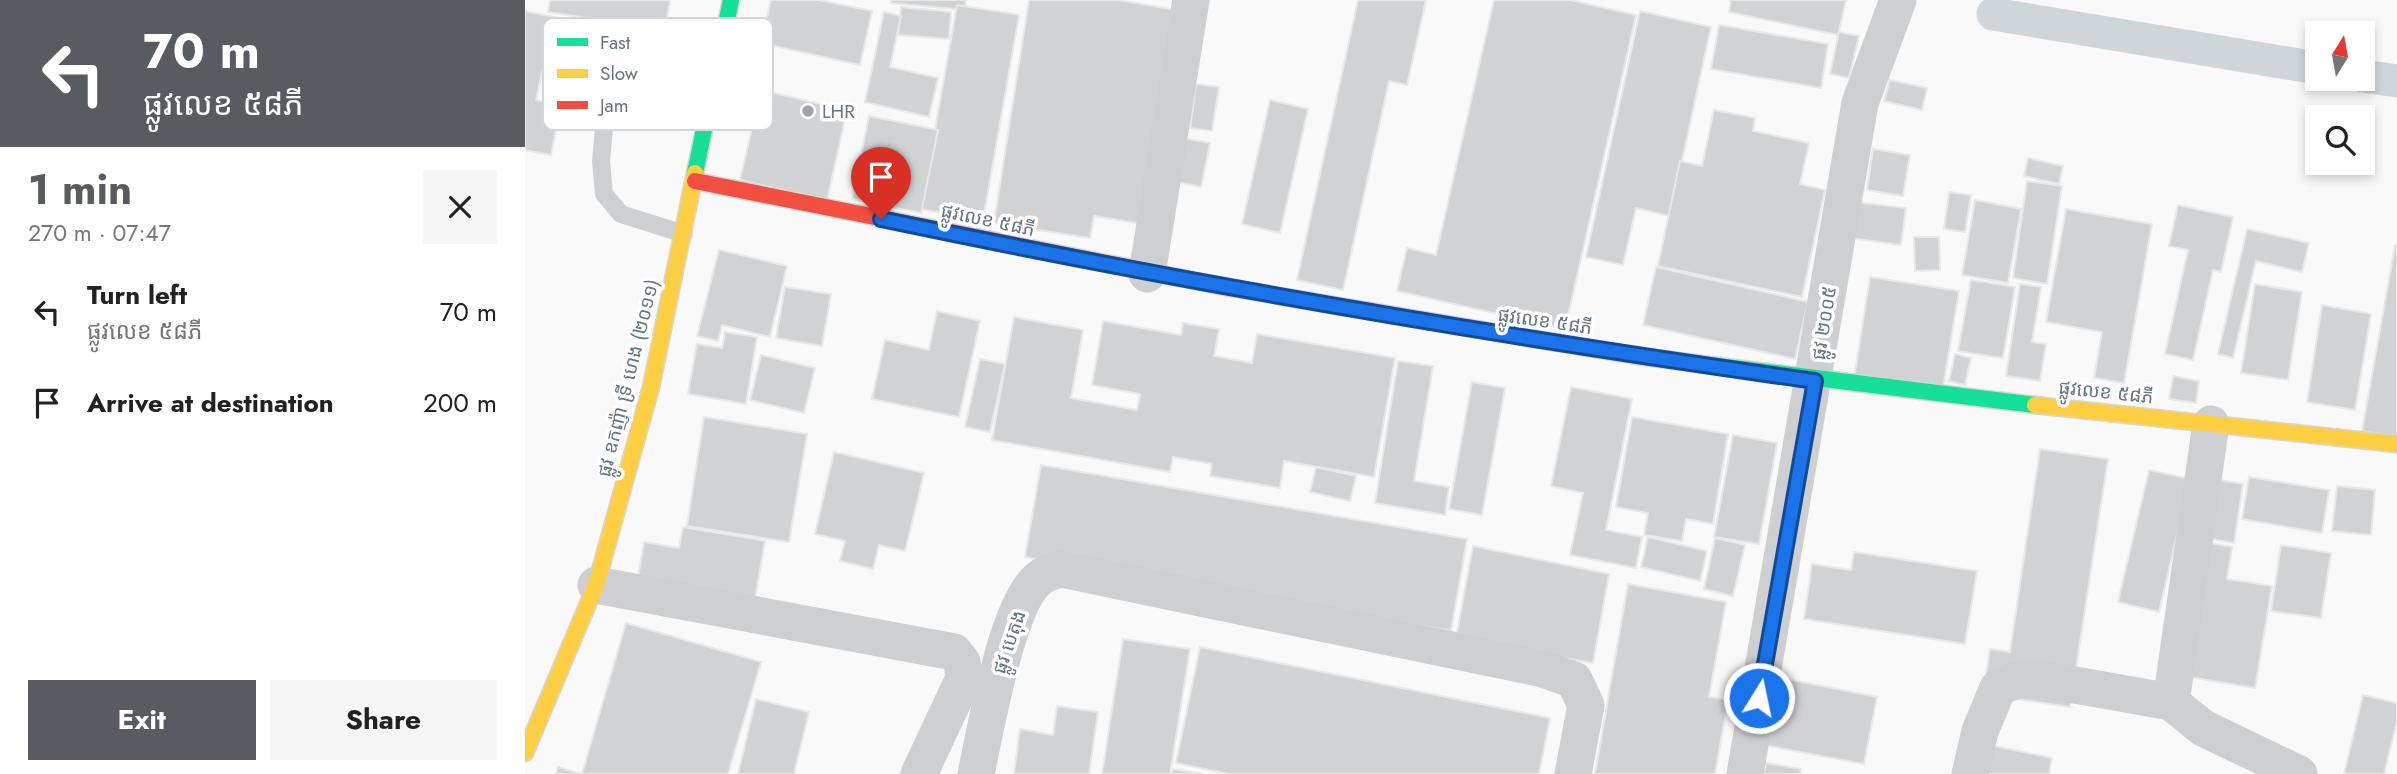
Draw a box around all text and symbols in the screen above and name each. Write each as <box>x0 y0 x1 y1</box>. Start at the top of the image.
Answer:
text: 70 m <box>143 16 260 86</box>
legend <box>543 18 773 130</box>
north arrow <box>2305 21 2375 91</box>
map controls <box>2305 21 2375 175</box>
icon: left <box>28 28 119 119</box>
text: Fast <box>600 29 631 56</box>
text: Slow <box>600 60 638 87</box>
text: ផ្លូវលេខ ៥៨ភី <box>143 81 304 127</box>
text: Jam <box>597 92 629 119</box>
place label: LHR <box>822 98 855 125</box>
marker: LHR <box>800 103 816 119</box>
button: search <box>2305 105 2375 175</box>
pin <box>851 147 911 219</box>
icon: arrive <box>862 158 900 196</box>
text: 1 min <box>28 159 132 220</box>
button: close <box>423 170 497 244</box>
street label: ផ្លូវលេខ ៥៨ភី <box>938 197 1037 247</box>
text: 270 m · 07:47 <box>28 216 171 250</box>
text: Turn left <box>87 276 187 314</box>
street label: ផ្លូវ ឧកញ៉ា ទ្រី ហេង (២០១១) <box>590 276 669 481</box>
street label: ផ្លូវ ២០០៥ <box>1805 284 1847 362</box>
icon: left <box>28 293 66 331</box>
text: 70 m <box>440 293 497 331</box>
street label: ផ្លូវលេខ ៥៨ភី <box>1495 301 1594 345</box>
text: ផ្លូវលេខ ៥៨ភី <box>87 314 202 348</box>
street label: ផ្លូវលេខ ៥៨ភី <box>2057 374 2155 414</box>
icon: arrive <box>28 384 66 422</box>
text: Arrive at destination <box>87 384 334 422</box>
text: 200 m <box>423 384 497 422</box>
street label: ផ្លូវ បេតុង <box>986 607 1036 679</box>
position arrow <box>1722 661 1796 735</box>
button: Exit <box>28 680 256 760</box>
button: Share <box>270 680 497 760</box>

